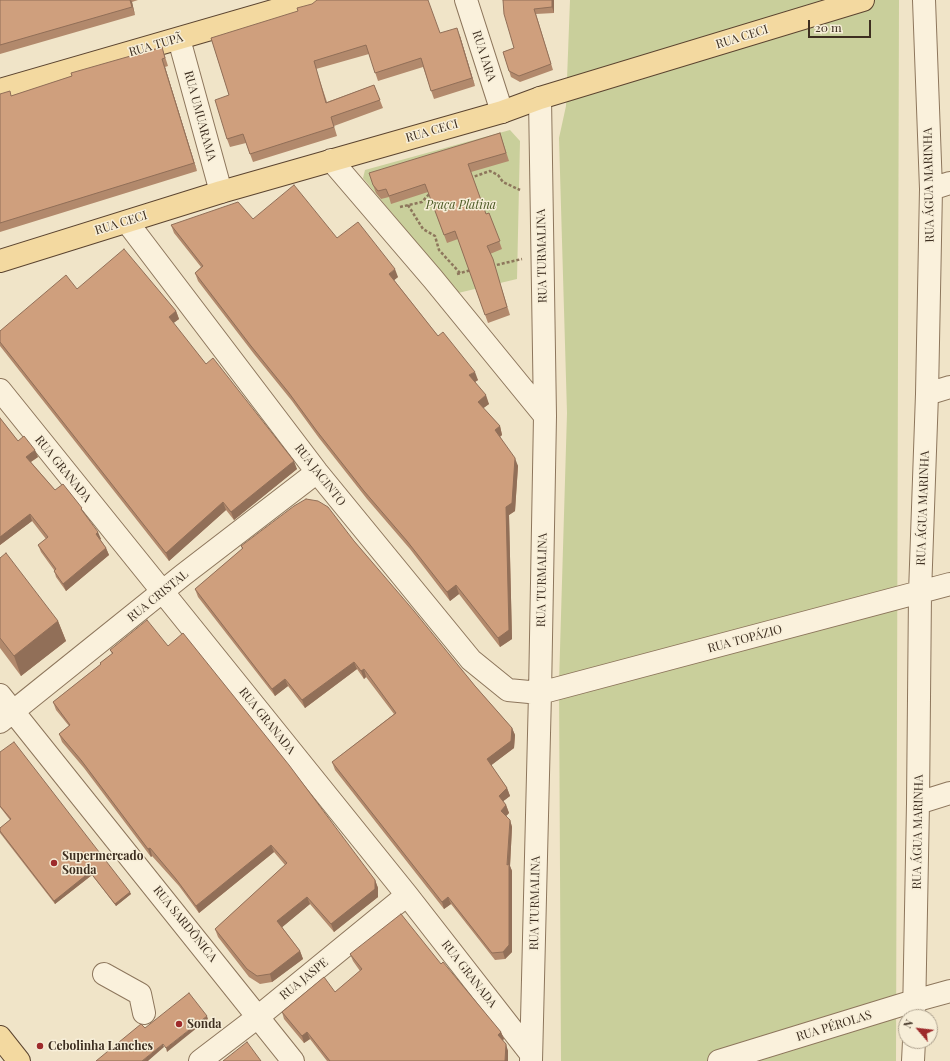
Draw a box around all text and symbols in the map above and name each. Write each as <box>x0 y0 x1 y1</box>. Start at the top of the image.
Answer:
scale bar <box>810 12 873 38</box>
text: 20 m <box>815 19 842 35</box>
street label: RUA CECI <box>714 22 770 52</box>
street label: RUA IARA <box>469 29 499 83</box>
street label: RUA TUPÃ <box>127 30 185 60</box>
street label: RUA UMUARAMA <box>181 69 219 163</box>
street label: RUA CECI <box>404 117 460 145</box>
street label: RUA ÁGUA MARINHA <box>921 127 937 243</box>
park label: Praça Platina <box>426 198 496 212</box>
street label: RUA CECI <box>93 208 149 238</box>
street label: RUA TURMALINA <box>534 209 550 303</box>
street label: RUA GRANADA <box>32 433 94 505</box>
street label: RUA JACINTO <box>291 441 349 509</box>
street label: RUA ÁGUA MARINHA <box>914 450 932 566</box>
street label: RUA TURMALINA <box>534 533 550 627</box>
street label: RUA CRISTAL <box>125 567 191 625</box>
street label: RUA TOPÁZIO <box>706 622 784 656</box>
street label: RUA GRANADA <box>236 685 298 757</box>
street label: RUA ÁGUA MARINHA <box>910 774 926 890</box>
place label: Supermercado Sonda <box>62 849 143 877</box>
street label: RUA TURMALINA <box>527 856 543 950</box>
marker: Supermercado Sonda <box>49 858 59 868</box>
street label: RUA SARDÔNICA <box>150 883 220 965</box>
street label: RUA GRANADA <box>438 938 500 1010</box>
street label: RUA JASPE <box>277 955 331 1003</box>
street label: RUA PÉROLAS <box>795 1008 873 1044</box>
north arrow <box>898 1009 938 1049</box>
place label: Sonda <box>187 1017 222 1031</box>
text: N <box>899 1017 916 1031</box>
marker: Sonda <box>174 1019 184 1029</box>
place label: Cebolinha Lanches <box>48 1039 153 1053</box>
marker: Cebolinha Lanches <box>35 1041 45 1051</box>

